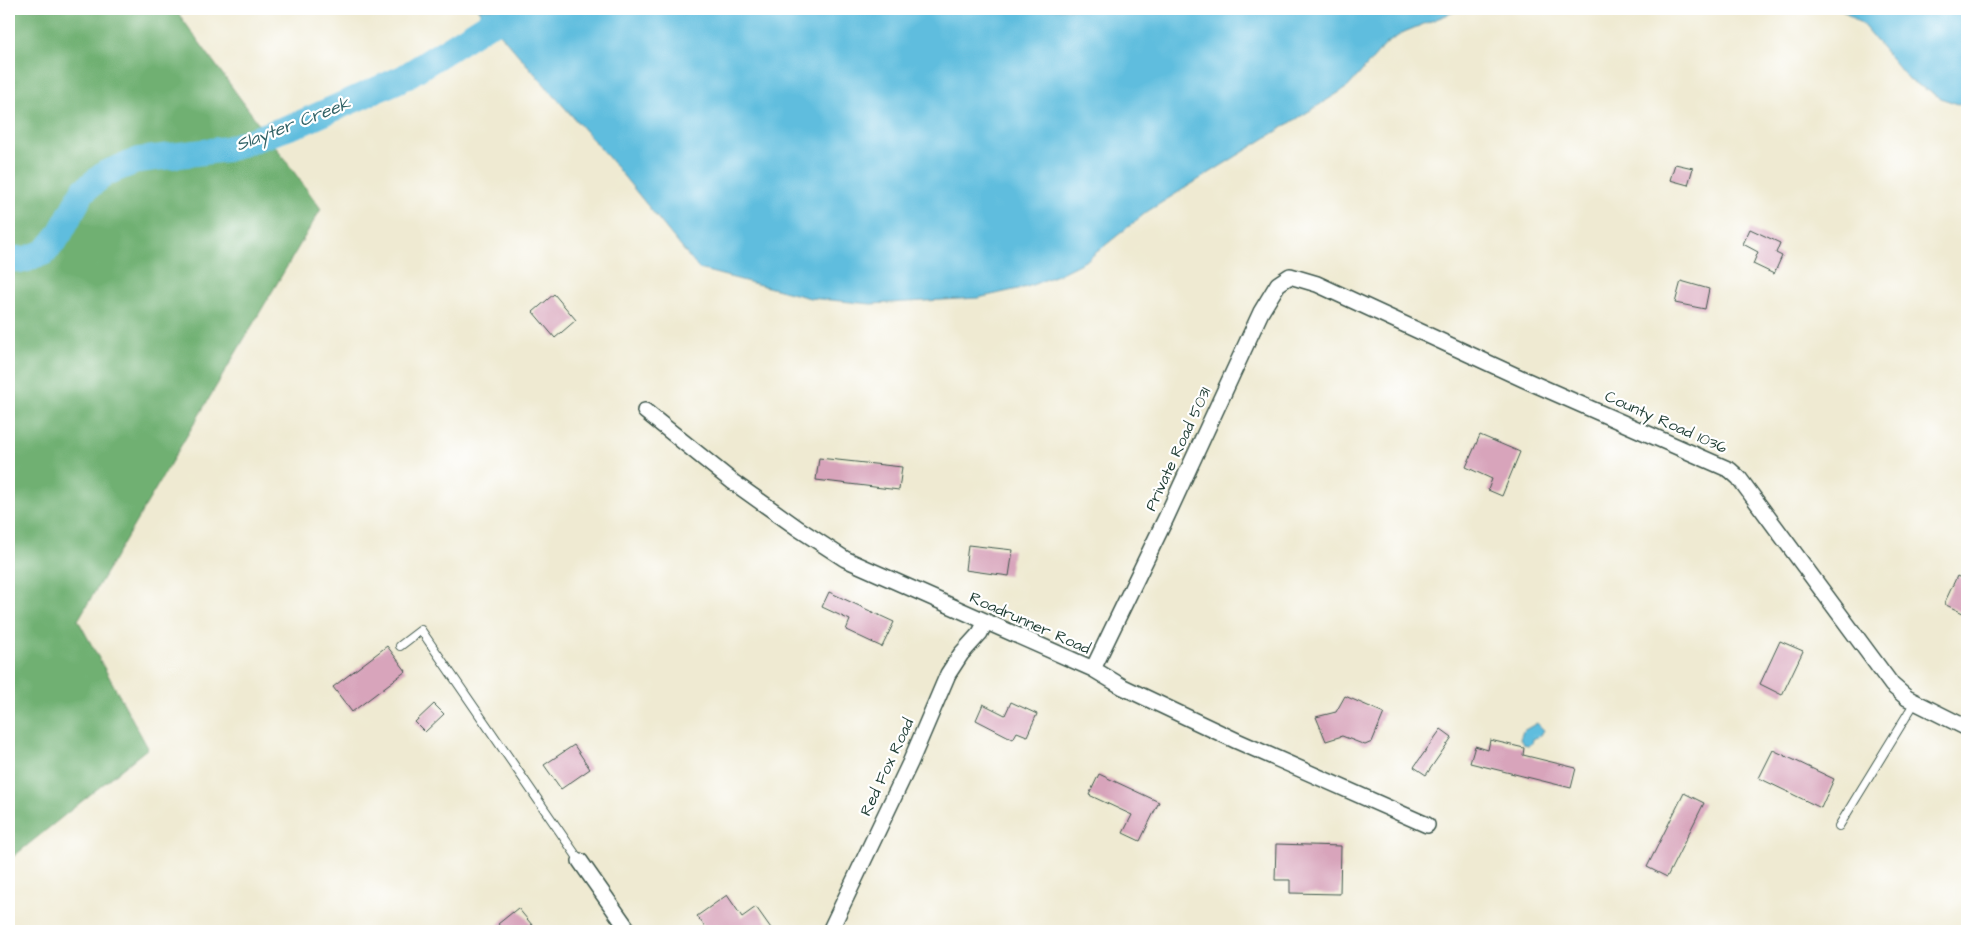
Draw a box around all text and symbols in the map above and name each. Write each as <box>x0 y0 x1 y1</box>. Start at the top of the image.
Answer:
water label: Slayter Creek <box>232 90 355 158</box>
street label: Private Road 5031 <box>1140 384 1216 514</box>
street label: County Road 1036 <box>1601 385 1731 460</box>
street label: Roadrunner Road <box>966 586 1094 660</box>
street label: Red Fox Road <box>855 715 919 819</box>

